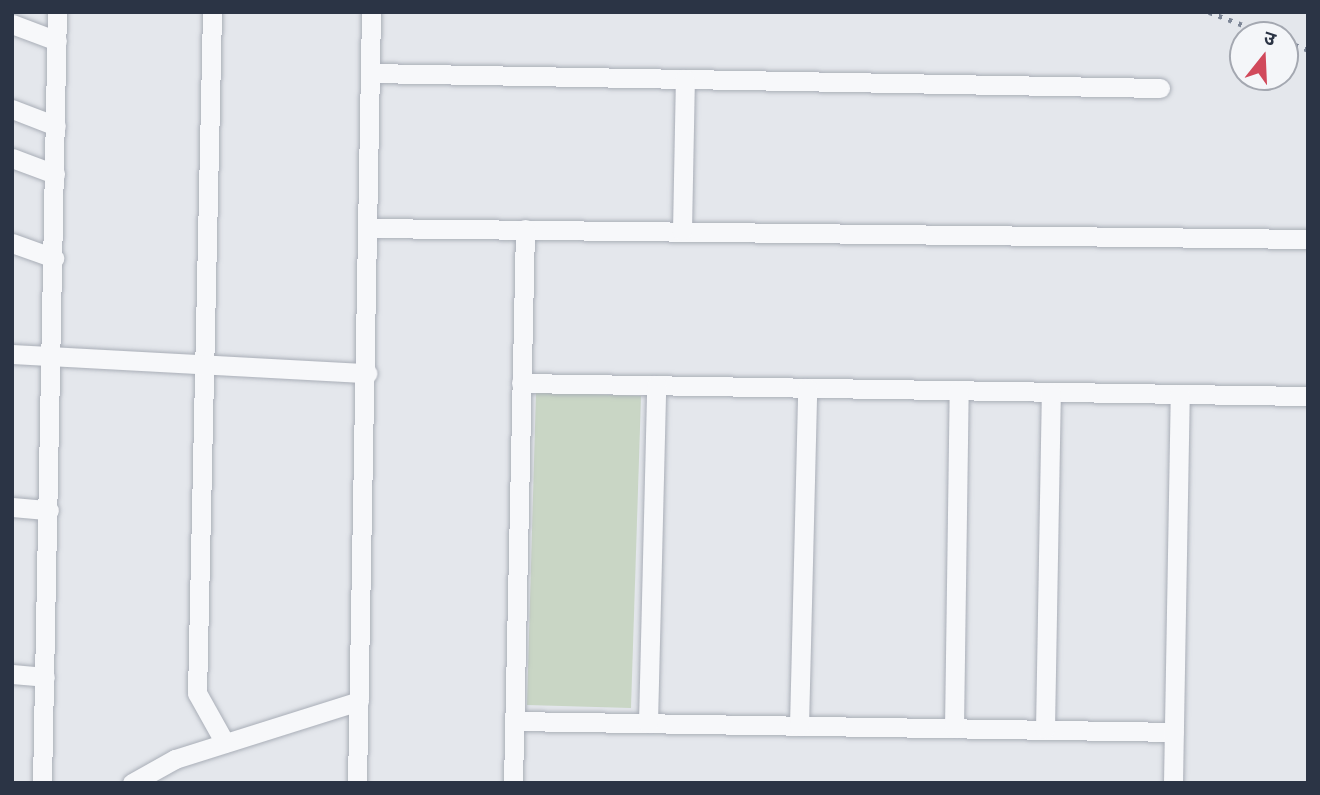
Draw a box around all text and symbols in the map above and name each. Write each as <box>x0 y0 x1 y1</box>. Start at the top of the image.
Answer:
north arrow <box>1229 21 1299 91</box>
text: उ <box>1261 25 1279 50</box>

